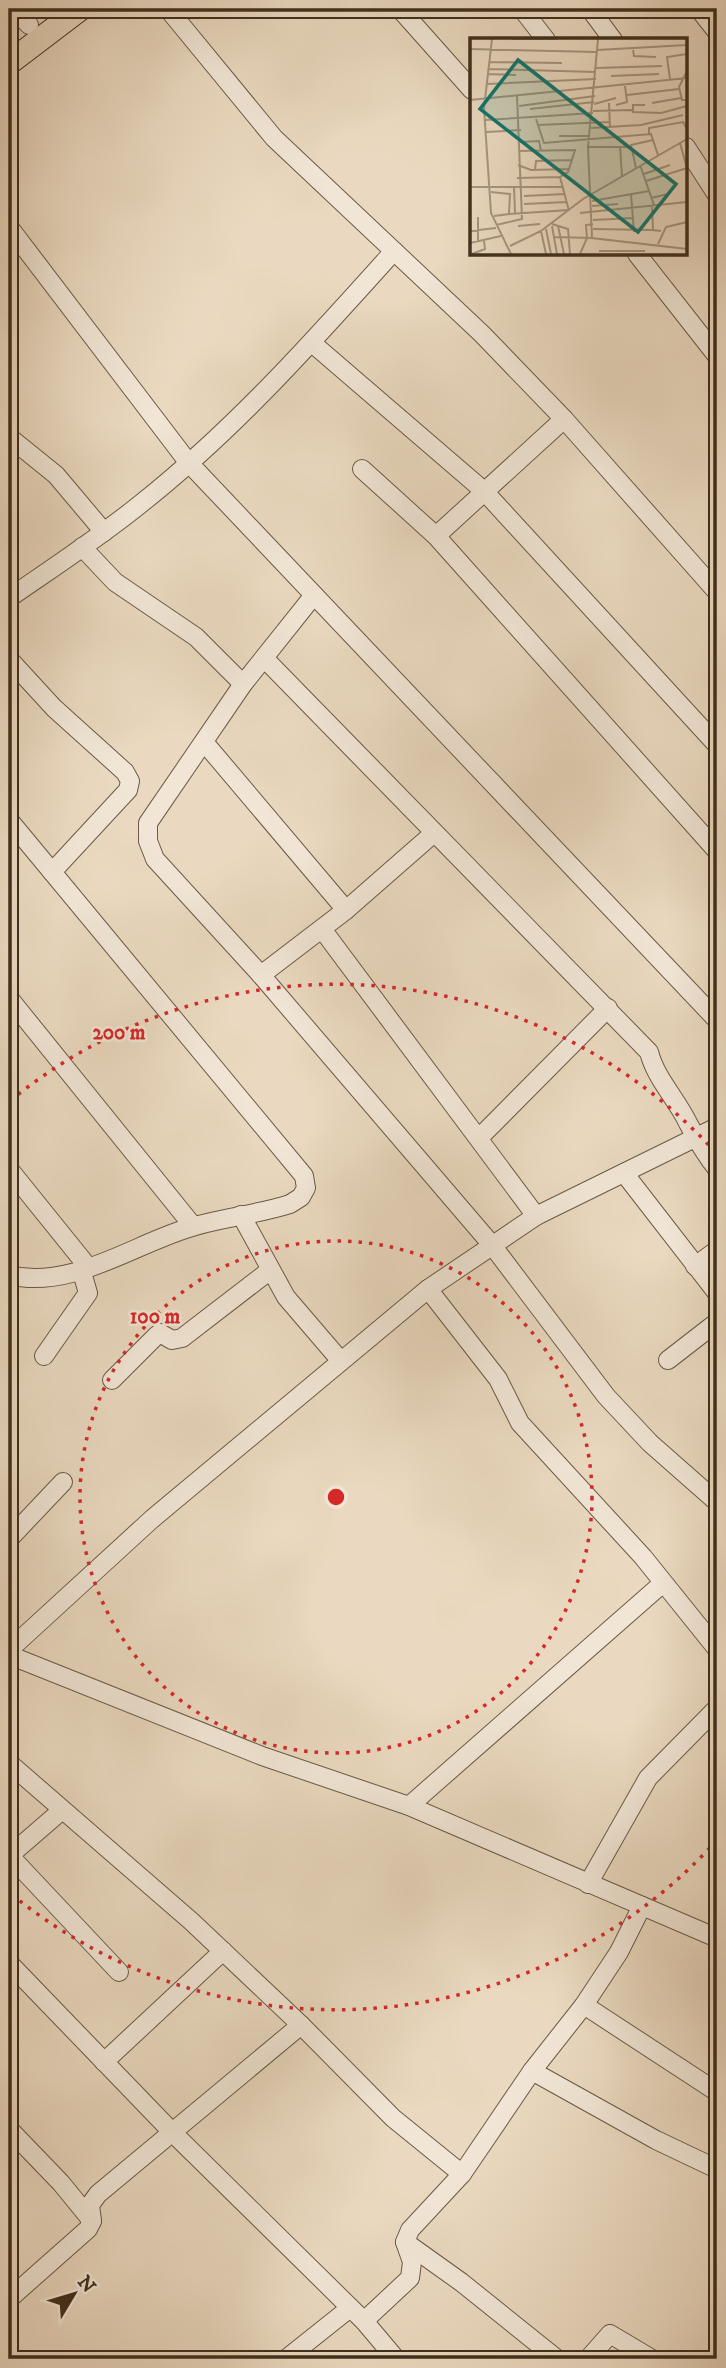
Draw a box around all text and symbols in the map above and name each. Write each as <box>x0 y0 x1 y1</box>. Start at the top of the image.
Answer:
inset map <box>470 38 688 256</box>
text: 200 m <box>92 1020 146 1046</box>
text: 100 m <box>130 1304 180 1330</box>
centre of rings <box>324 1485 348 1509</box>
north arrow <box>38 2260 108 2330</box>
text: N <box>72 2271 100 2298</box>

